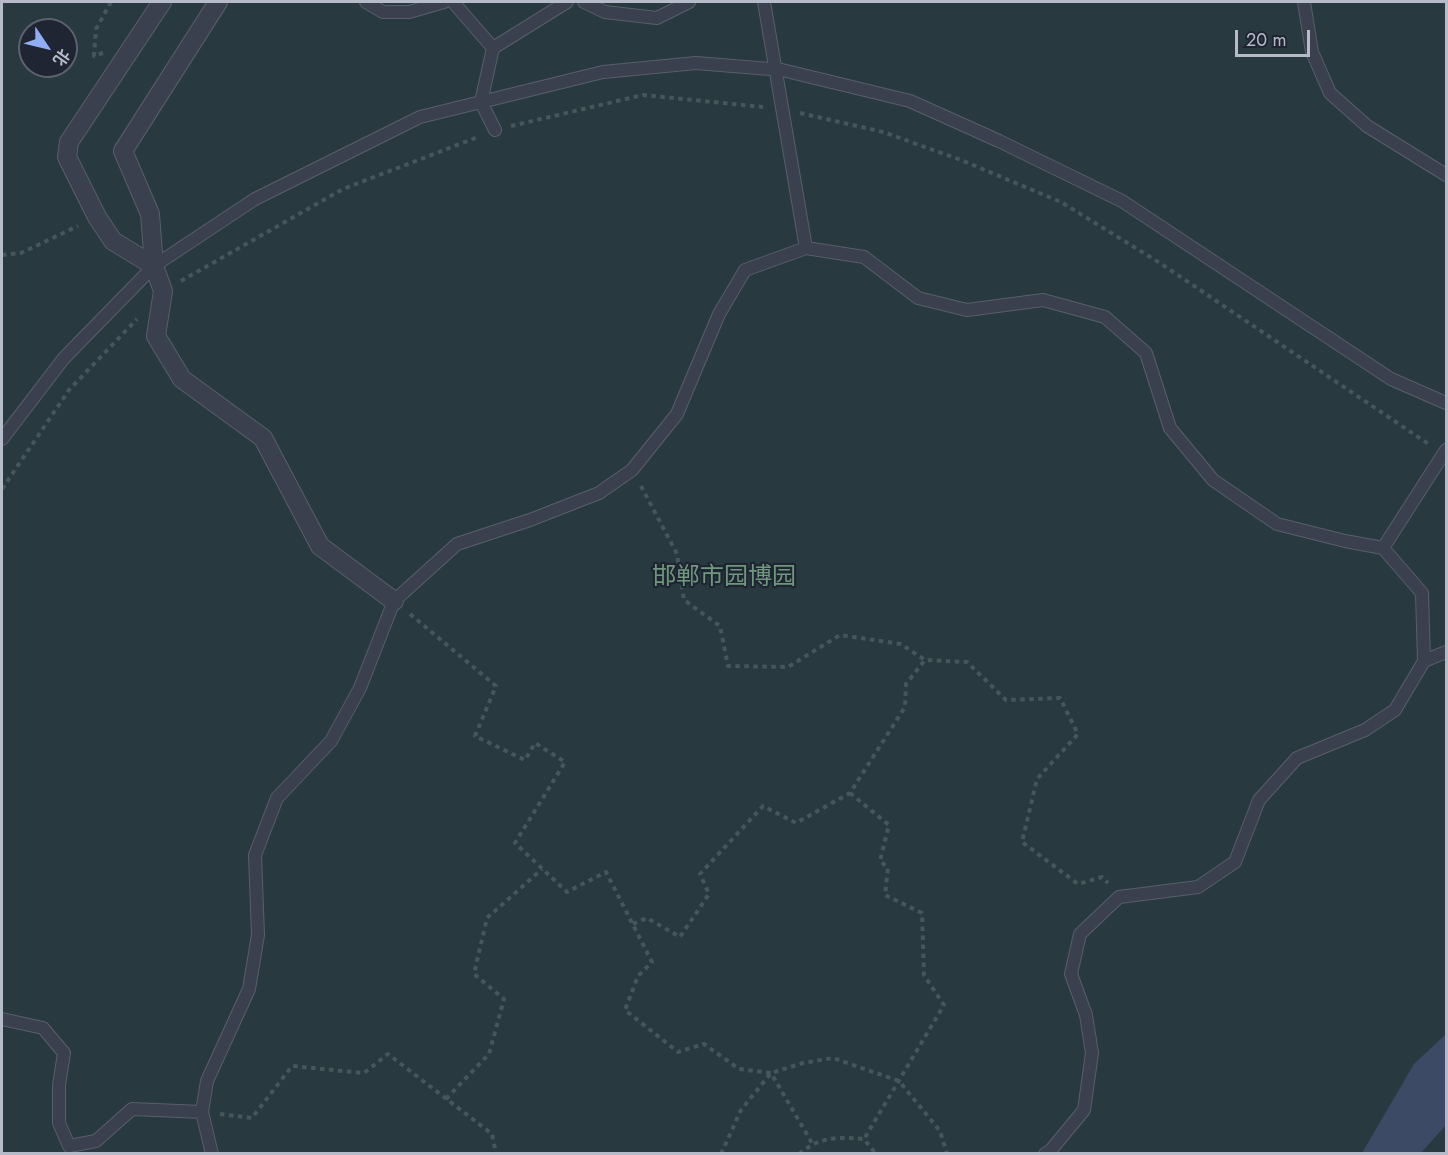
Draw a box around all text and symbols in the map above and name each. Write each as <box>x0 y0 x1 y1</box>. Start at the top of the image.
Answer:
north arrow <box>18 18 78 78</box>
scale bar <box>1238 18 1313 56</box>
text: 20 m <box>1246 27 1286 53</box>
text: 北 <box>48 44 76 71</box>
park label: 邯郸市园博园 <box>652 564 796 592</box>

